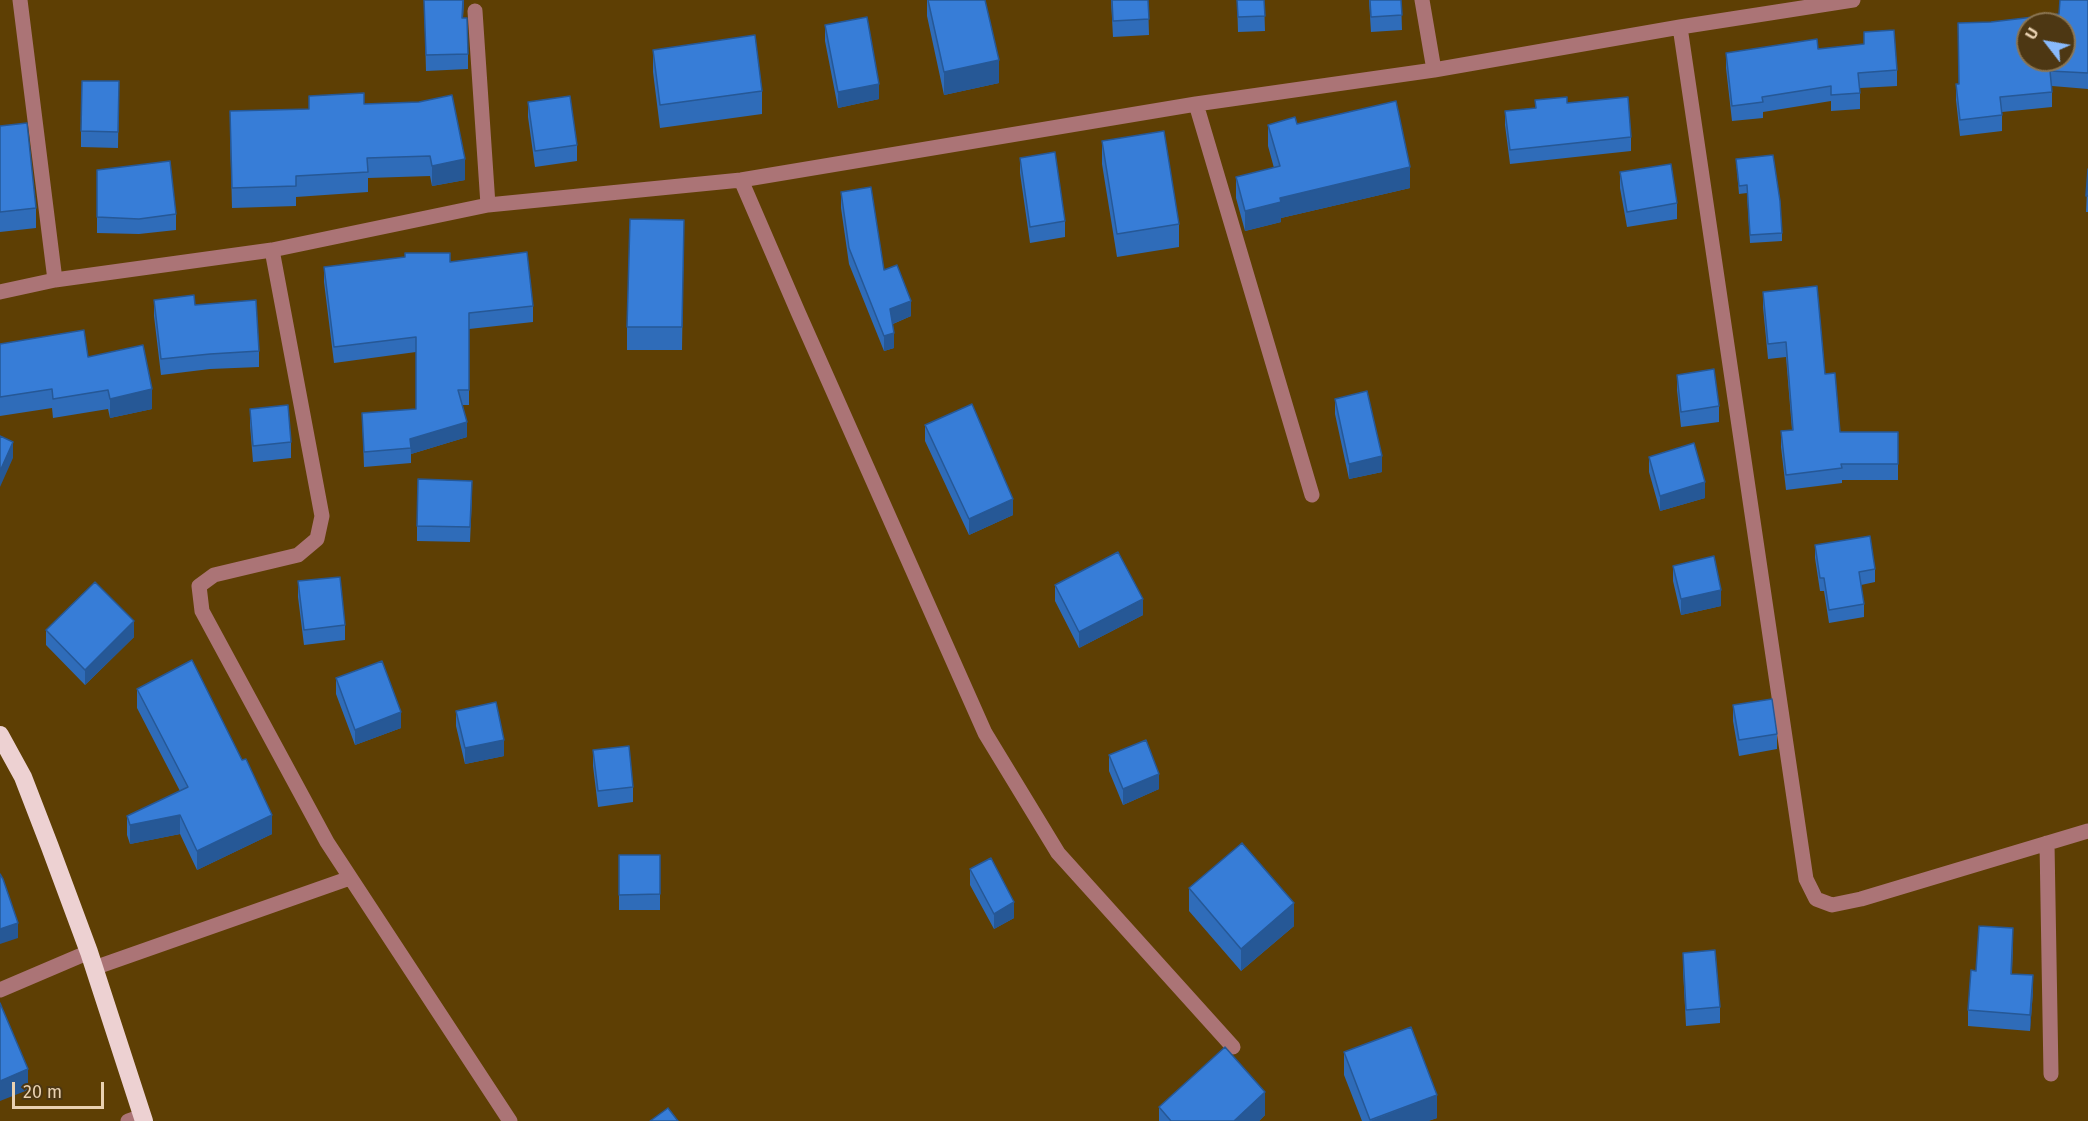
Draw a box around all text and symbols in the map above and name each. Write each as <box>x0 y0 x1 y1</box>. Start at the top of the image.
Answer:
north arrow <box>2016 12 2076 72</box>
text: U <box>2021 24 2043 43</box>
scale bar <box>15 1070 106 1108</box>
text: 20 m <box>23 1081 62 1103</box>

